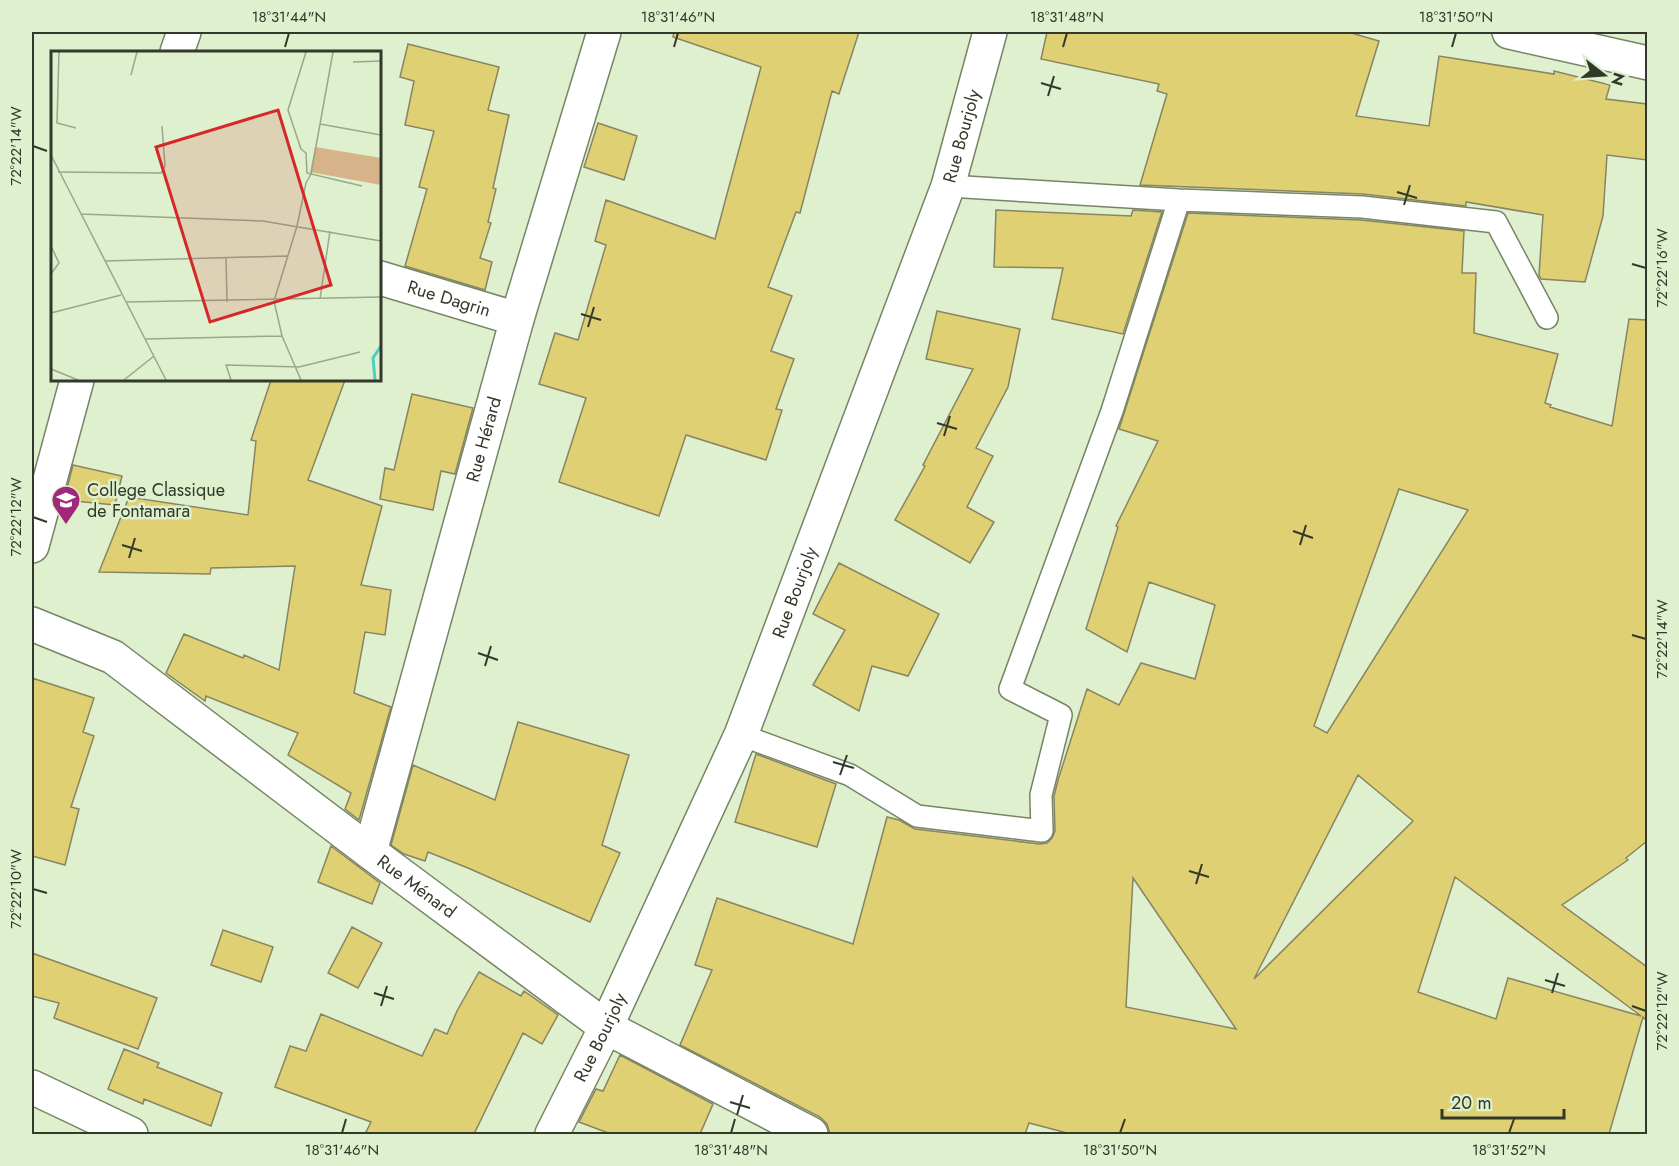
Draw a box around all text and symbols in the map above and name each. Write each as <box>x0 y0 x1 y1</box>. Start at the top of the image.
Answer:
text: 18°31'44"N <box>252 6 326 28</box>
text: 18°31'46"N <box>641 6 715 28</box>
text: 18°31'48"N <box>1030 6 1104 28</box>
text: 18°31'50"N <box>1419 6 1493 28</box>
north arrow <box>1574 45 1634 105</box>
inset map <box>51 51 381 381</box>
text: N <box>1605 70 1631 89</box>
street label: Rue Bourjoly <box>936 86 987 186</box>
text: 72°22'14"W <box>5 106 27 186</box>
text: 72°22'16"W <box>1651 228 1673 308</box>
street label: Rue Dagrin <box>404 274 494 323</box>
street label: Rue Hérard <box>460 394 508 485</box>
text: 72°22'12"W <box>5 477 27 557</box>
place label: College Classique de Fontamara <box>87 477 225 524</box>
school or university icon: College Classique de Fontamara <box>50 484 82 526</box>
street label: Rue Bourjoly <box>766 543 824 642</box>
text: 72°22'14"W <box>1651 599 1673 679</box>
street label: Rue Ménard <box>372 848 462 925</box>
text: 72°22'10"W <box>5 849 27 929</box>
text: 72°22'12"W <box>1651 971 1673 1051</box>
street label: Rue Bourjoly <box>567 989 633 1086</box>
scale bar <box>1442 1082 1564 1120</box>
text: 20 m <box>1451 1090 1491 1116</box>
text: 18°31'46"N <box>305 1139 379 1161</box>
text: 18°31'48"N <box>694 1139 768 1161</box>
text: 18°31'50"N <box>1083 1139 1157 1161</box>
text: 18°31'52"N <box>1472 1139 1546 1161</box>

